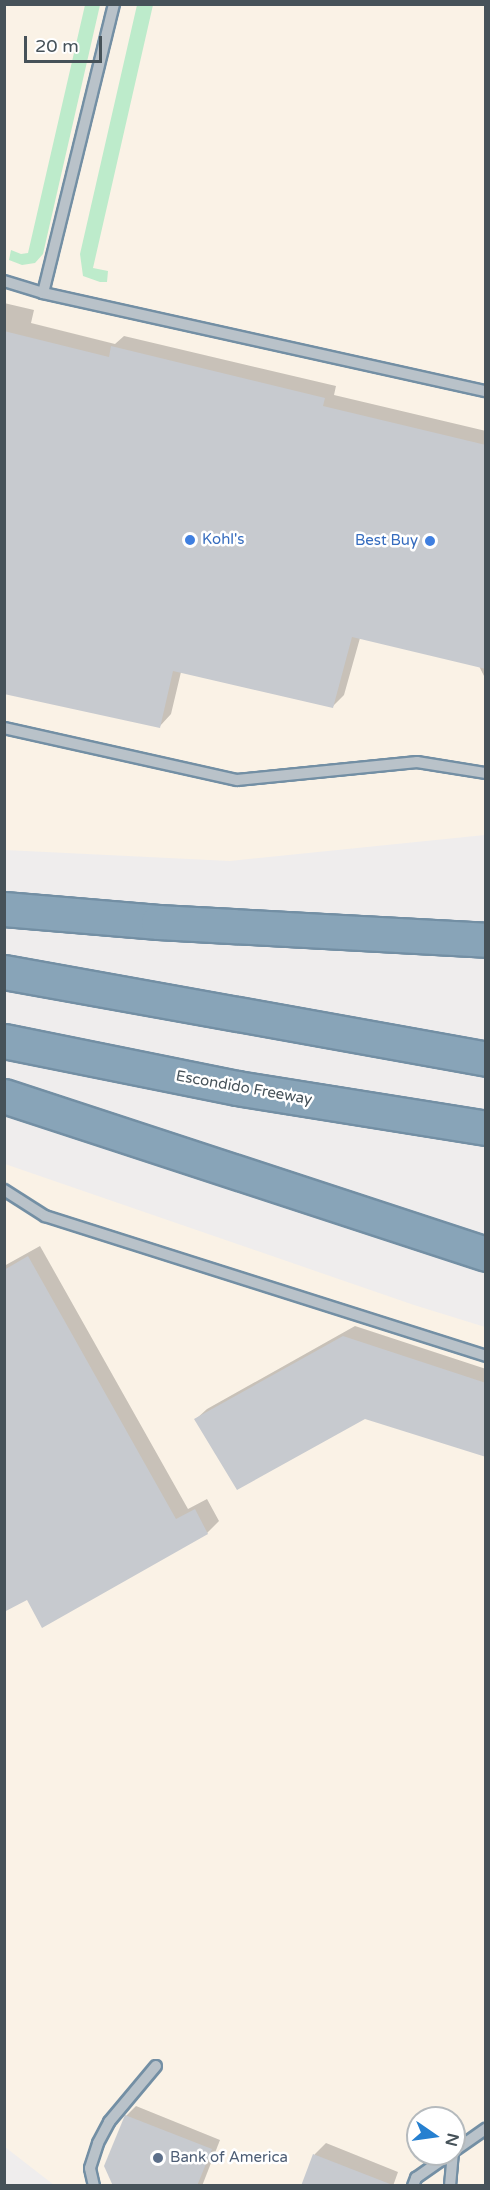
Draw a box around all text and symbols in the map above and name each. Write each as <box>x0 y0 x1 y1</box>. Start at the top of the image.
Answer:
scale bar <box>27 24 105 62</box>
text: 20 m <box>35 35 79 57</box>
place label: Kohl's <box>202 531 245 549</box>
place label: Best Buy <box>355 532 418 550</box>
marker: Kohl's <box>183 533 197 547</box>
marker: Best Buy <box>423 534 437 548</box>
street label: Escondido Freeway <box>175 1067 313 1109</box>
north arrow <box>406 2106 466 2166</box>
text: N <box>440 2131 463 2148</box>
place label: Bank of America <box>170 2149 288 2167</box>
marker: Bank of America <box>151 2151 165 2165</box>

